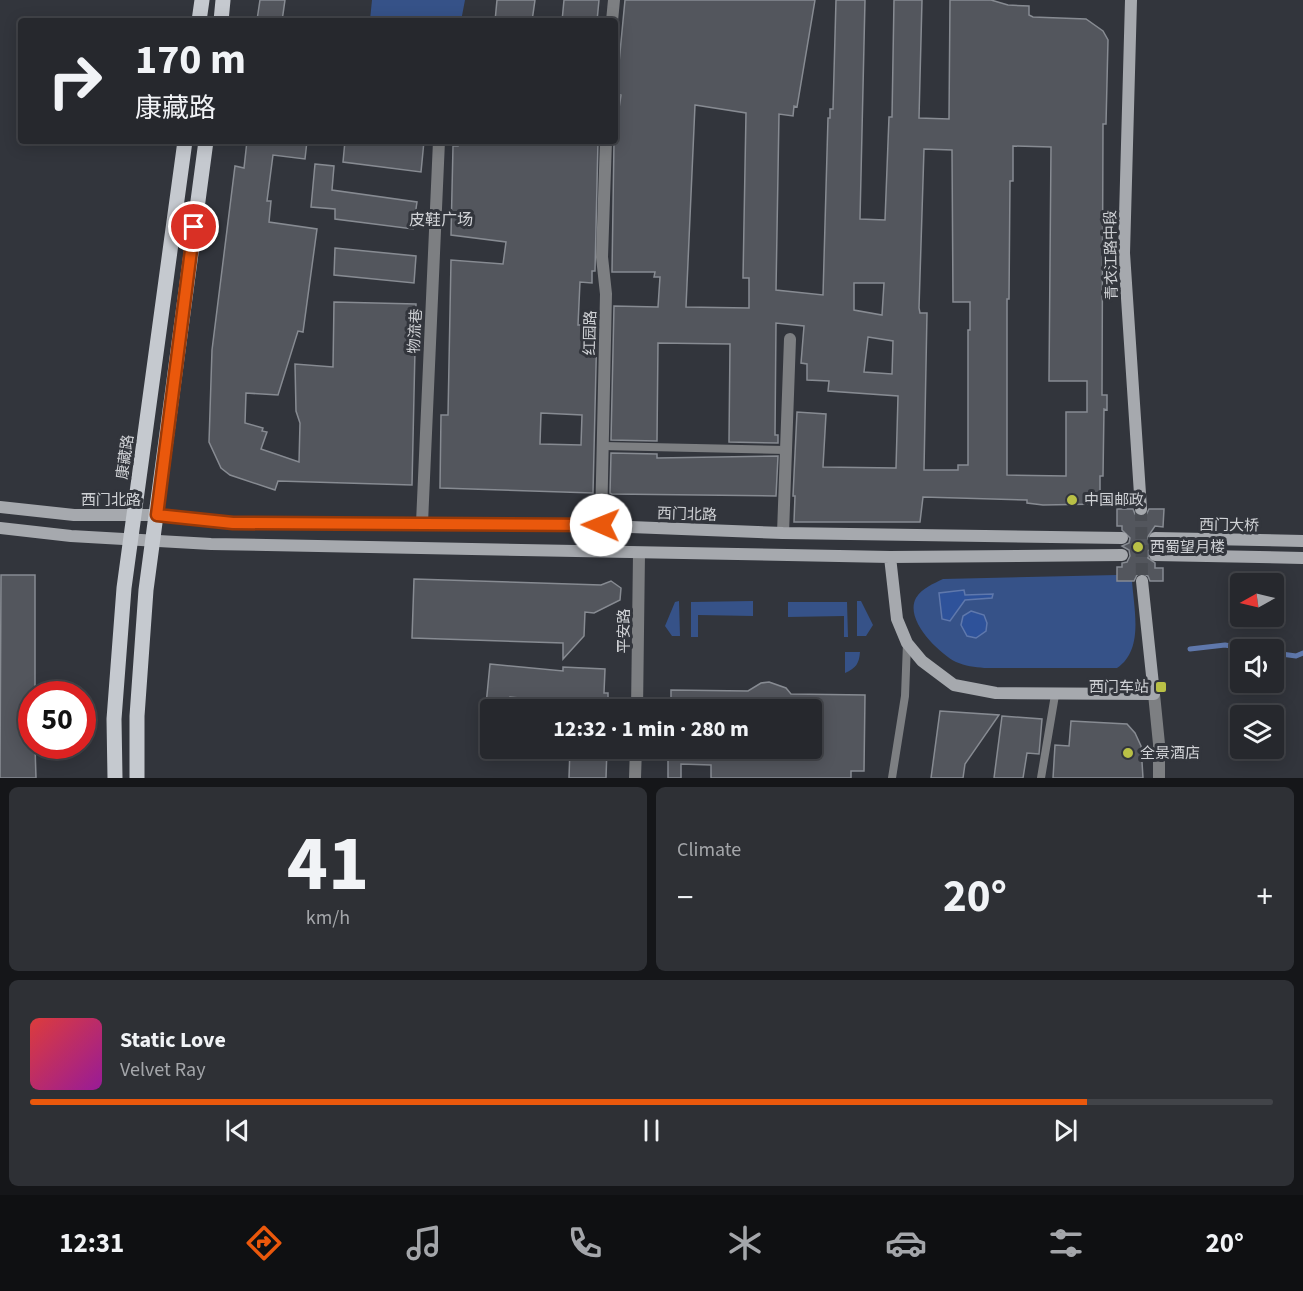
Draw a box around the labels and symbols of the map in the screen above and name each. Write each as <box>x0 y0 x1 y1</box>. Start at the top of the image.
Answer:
pin <box>168 201 219 252</box>
district label: 皮鞋广场 <box>409 209 473 231</box>
street label: 青衣江路中段 <box>1100 210 1123 300</box>
street label: 物流巷 <box>404 308 427 354</box>
street label: 红园路 <box>580 310 601 356</box>
street label: 康藏路 <box>112 433 139 481</box>
street label: 西门北路 <box>81 490 141 511</box>
place label: 中国邮政 <box>1084 490 1144 511</box>
position arrow <box>569 493 633 557</box>
marker: 中国邮政 <box>1065 493 1079 507</box>
street label: 西门北路 <box>657 503 717 526</box>
street label: 西门大桥 <box>1199 514 1259 537</box>
place label: 西蜀望月楼 <box>1150 537 1225 558</box>
marker: 西蜀望月楼 <box>1131 540 1145 554</box>
north arrow <box>1230 573 1284 627</box>
street label: 平安路 <box>614 608 635 654</box>
place label: 西门车站 <box>1089 677 1149 698</box>
marker: 西门车站 <box>1154 680 1168 694</box>
speed limit sign: 50 <box>18 681 96 759</box>
place label: 全景酒店 <box>1140 743 1200 764</box>
marker: 全景酒店 <box>1121 746 1135 760</box>

